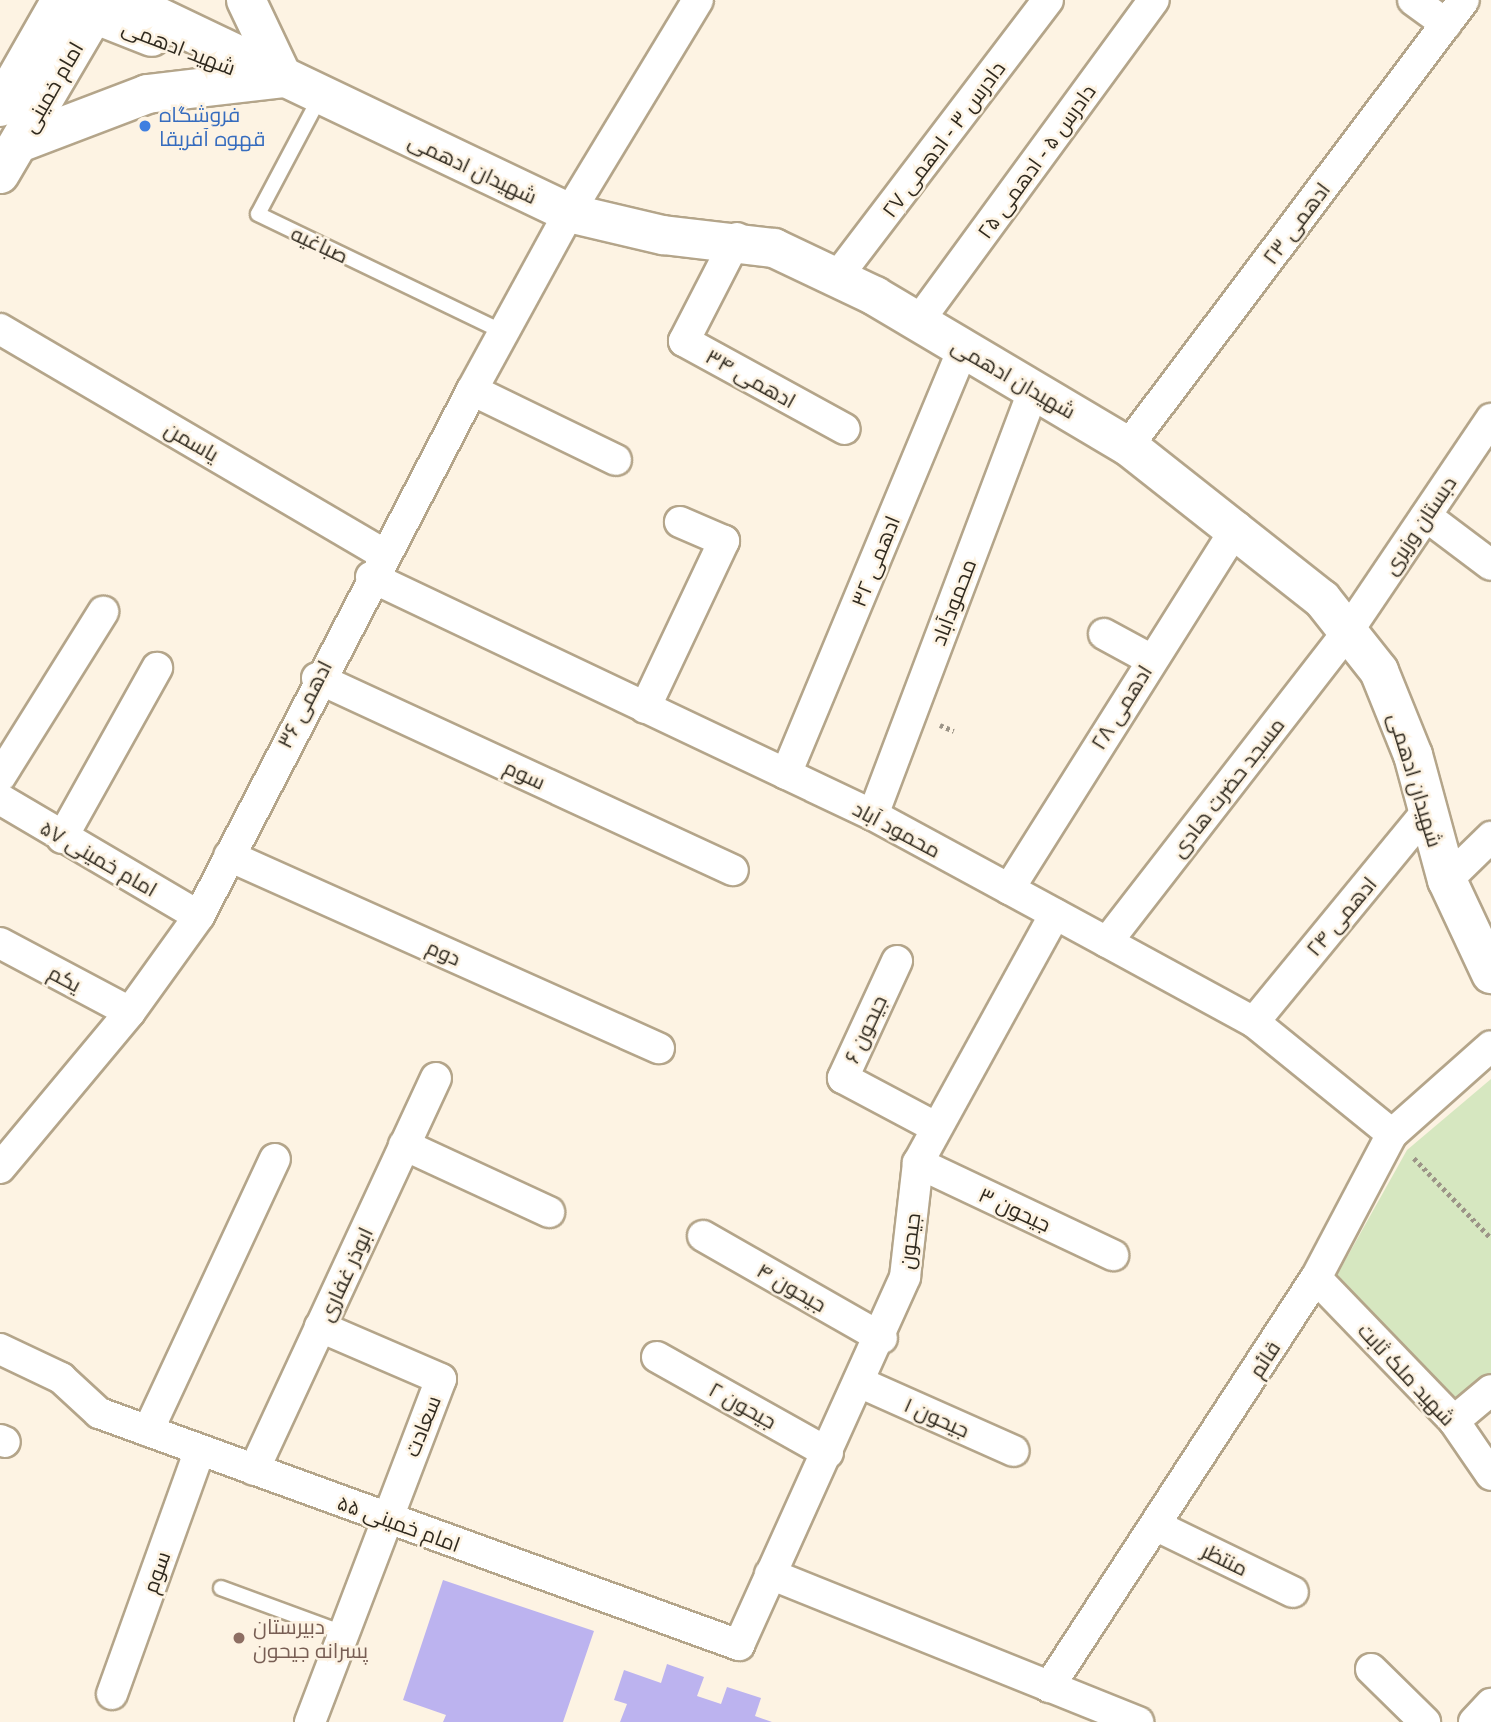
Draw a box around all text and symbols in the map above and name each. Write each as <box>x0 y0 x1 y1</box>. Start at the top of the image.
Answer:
street label: شهید ادهمی <box>119 14 239 80</box>
street label: امام خمینی <box>16 37 88 137</box>
street label: دادرس ۳ - ادهمی ۲۷ <box>876 56 1010 222</box>
street label: دادرس ۵ - ادهمی ۲۵ <box>972 79 1100 243</box>
place label: فروشگاه قهوه آفریقا <box>159 101 265 151</box>
marker: فروشگاه قهوه آفریقا <box>137 118 153 134</box>
street label: شهیدان ادهمی <box>405 127 541 209</box>
street label: ادهمی ۲۳ <box>1257 177 1335 269</box>
street label: صباغیه <box>287 220 353 268</box>
street label: شهیدان ادهمی <box>948 332 1080 424</box>
street label: ادهمی ۳۴ <box>702 343 800 413</box>
street label: یاسمن <box>161 416 223 466</box>
street label: دبستان وزیری <box>1377 471 1461 579</box>
street label: ادهمی ۳۲ <box>845 512 905 610</box>
street label: محمودآباد <box>925 555 981 649</box>
street label: ادهمی ۳۶ <box>271 656 337 752</box>
street label: ادهمی ۲۸ <box>1085 660 1157 754</box>
street label: شهیدان ادهمی <box>1384 710 1448 850</box>
street label: مسجد حضرت هادی <box>1165 712 1289 862</box>
street label: سوم <box>500 754 550 794</box>
street label: محمود آباد <box>849 795 945 863</box>
street label: امام خمینی ۵۷ <box>36 814 162 902</box>
street label: ادهمی ۲۴ <box>1301 871 1381 961</box>
street label: دوم <box>423 933 465 971</box>
street label: یکم <box>44 959 86 997</box>
street label: جیحون ۶ <box>838 991 892 1067</box>
street label: جیحون ۳ <box>975 1181 1055 1237</box>
street label: جیحون <box>893 1211 925 1271</box>
street label: ابوذر غفاری <box>312 1223 378 1325</box>
street label: جیحون ۴ <box>753 1257 831 1317</box>
street label: شهید ملک ثابت <box>1353 1317 1461 1431</box>
street label: قائم <box>1243 1336 1285 1382</box>
street label: جیحون ۲ <box>705 1376 781 1434</box>
street label: سعادت <box>398 1392 446 1460</box>
street label: جیحون ۱ <box>901 1392 973 1442</box>
street label: امام خمینی ۵۵ <box>334 1489 464 1557</box>
street label: منتظر <box>1198 1537 1252 1581</box>
street label: سوم <box>137 1548 175 1596</box>
place label: دبیرستان پسرانه جیحون <box>253 1613 368 1663</box>
marker: دبیرستان پسرانه جیحون <box>231 1630 247 1646</box>

